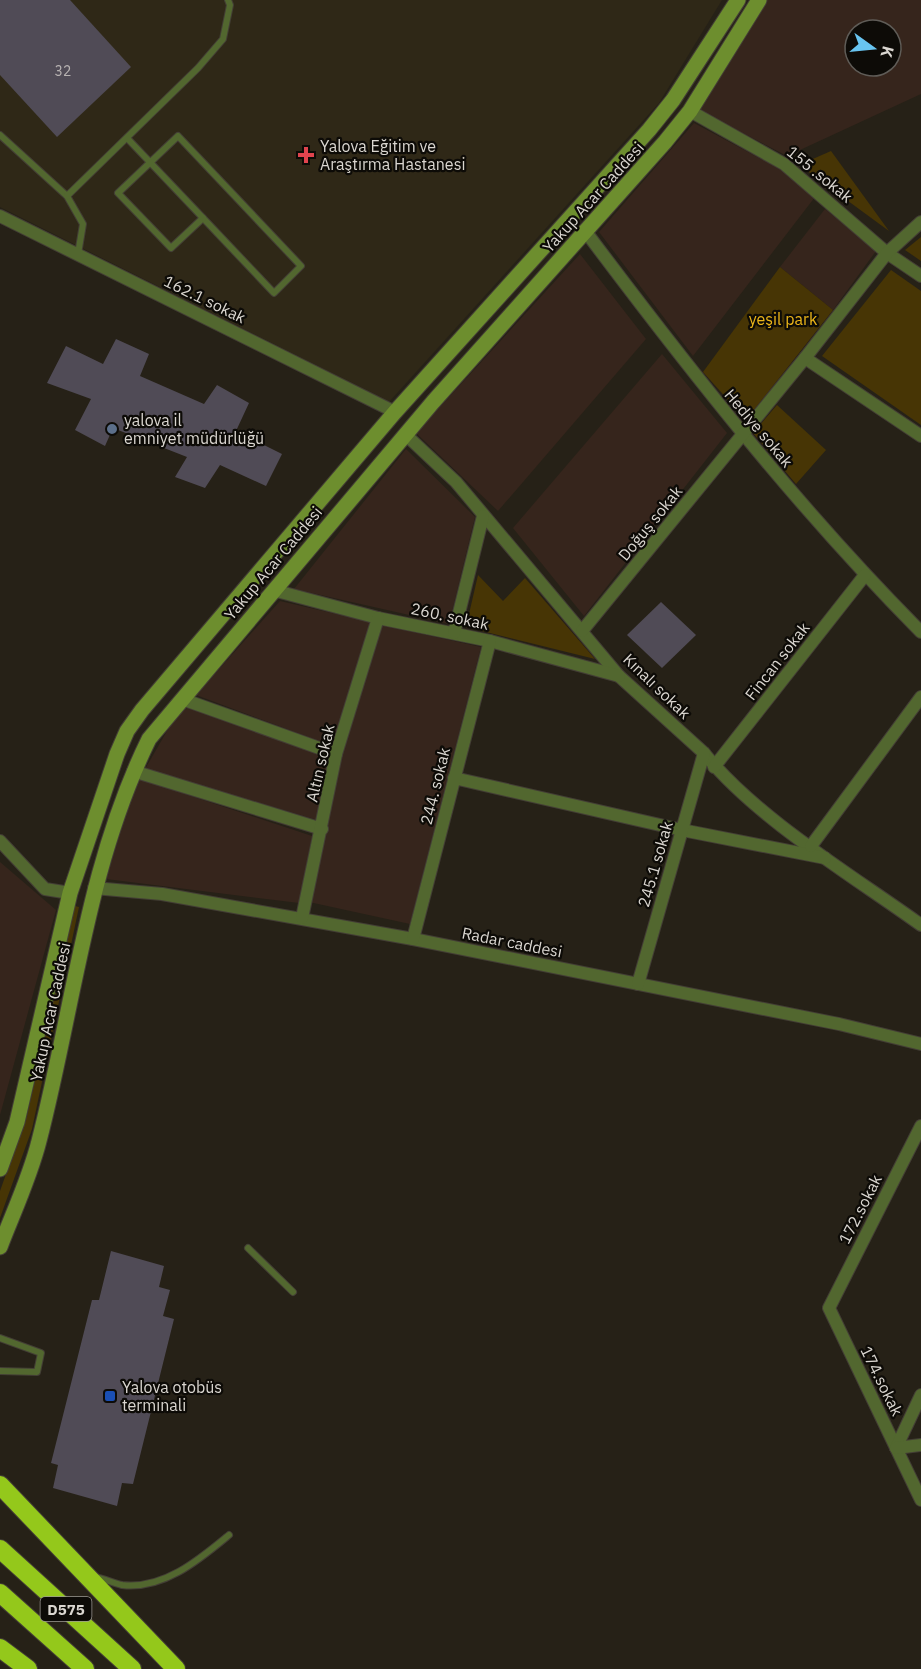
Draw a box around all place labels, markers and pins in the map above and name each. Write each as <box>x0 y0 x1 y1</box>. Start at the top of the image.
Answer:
place label: Yalova Eğitim ve Araştırma Hastanesi <box>320 136 465 174</box>
marker: Yalova Eğitim ve Araştırma Hastanesi <box>297 146 315 164</box>
place label: yalova il emniyet müdürlüğü <box>124 410 264 448</box>
marker: yalova il emniyet müdürlüğü <box>105 422 119 436</box>
place label: Yalova otobüs terminali <box>122 1377 222 1415</box>
marker: Yalova otobüs terminali <box>103 1389 117 1403</box>

